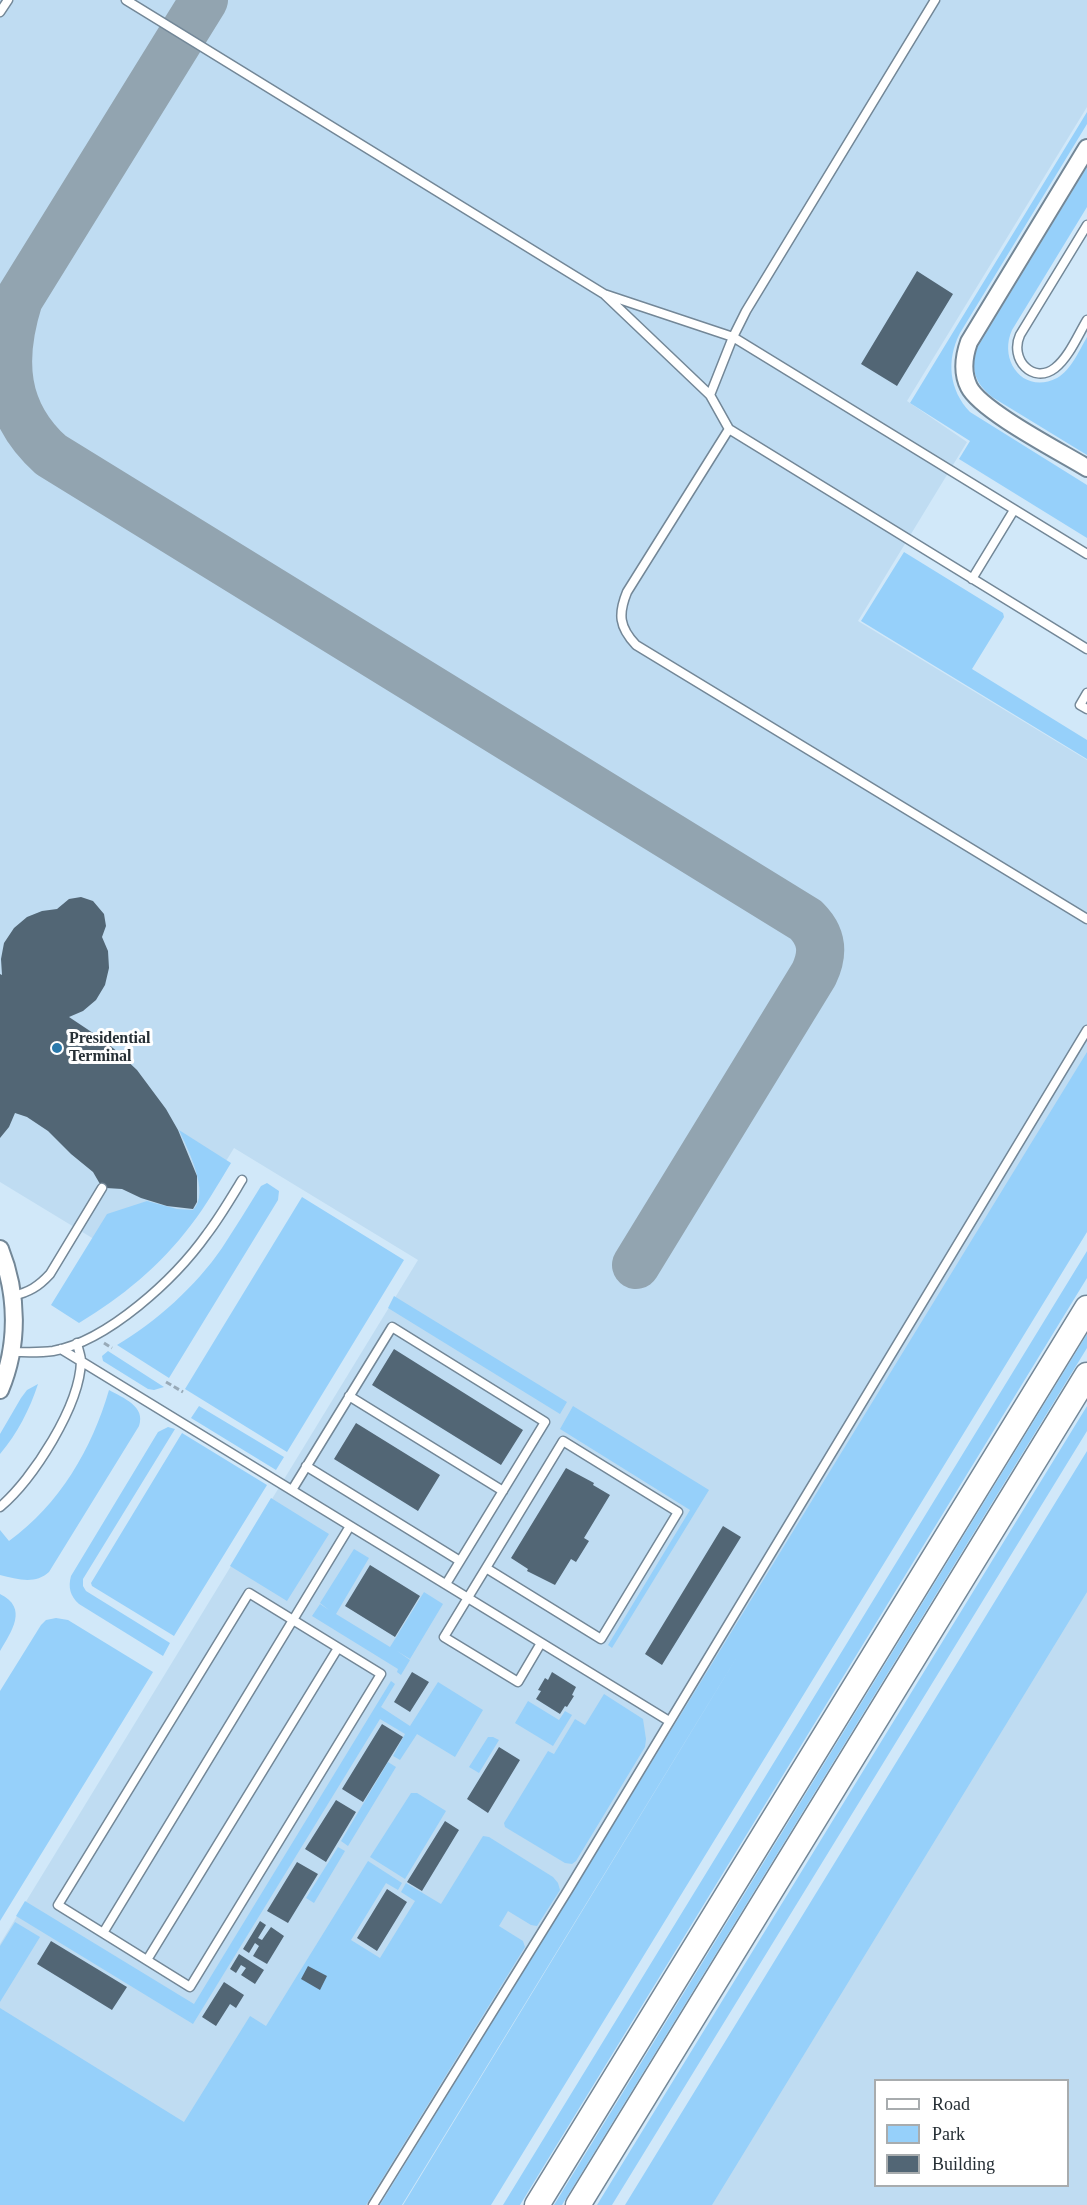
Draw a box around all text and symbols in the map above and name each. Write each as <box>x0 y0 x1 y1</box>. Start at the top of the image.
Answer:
place label: Presidential Terminal <box>69 1029 150 1067</box>
marker: Presidential Terminal <box>50 1041 64 1055</box>
legend <box>874 2079 1069 2187</box>
text: Road <box>932 2094 970 2114</box>
text: Park <box>932 2124 965 2144</box>
text: Building <box>932 2154 995 2174</box>

